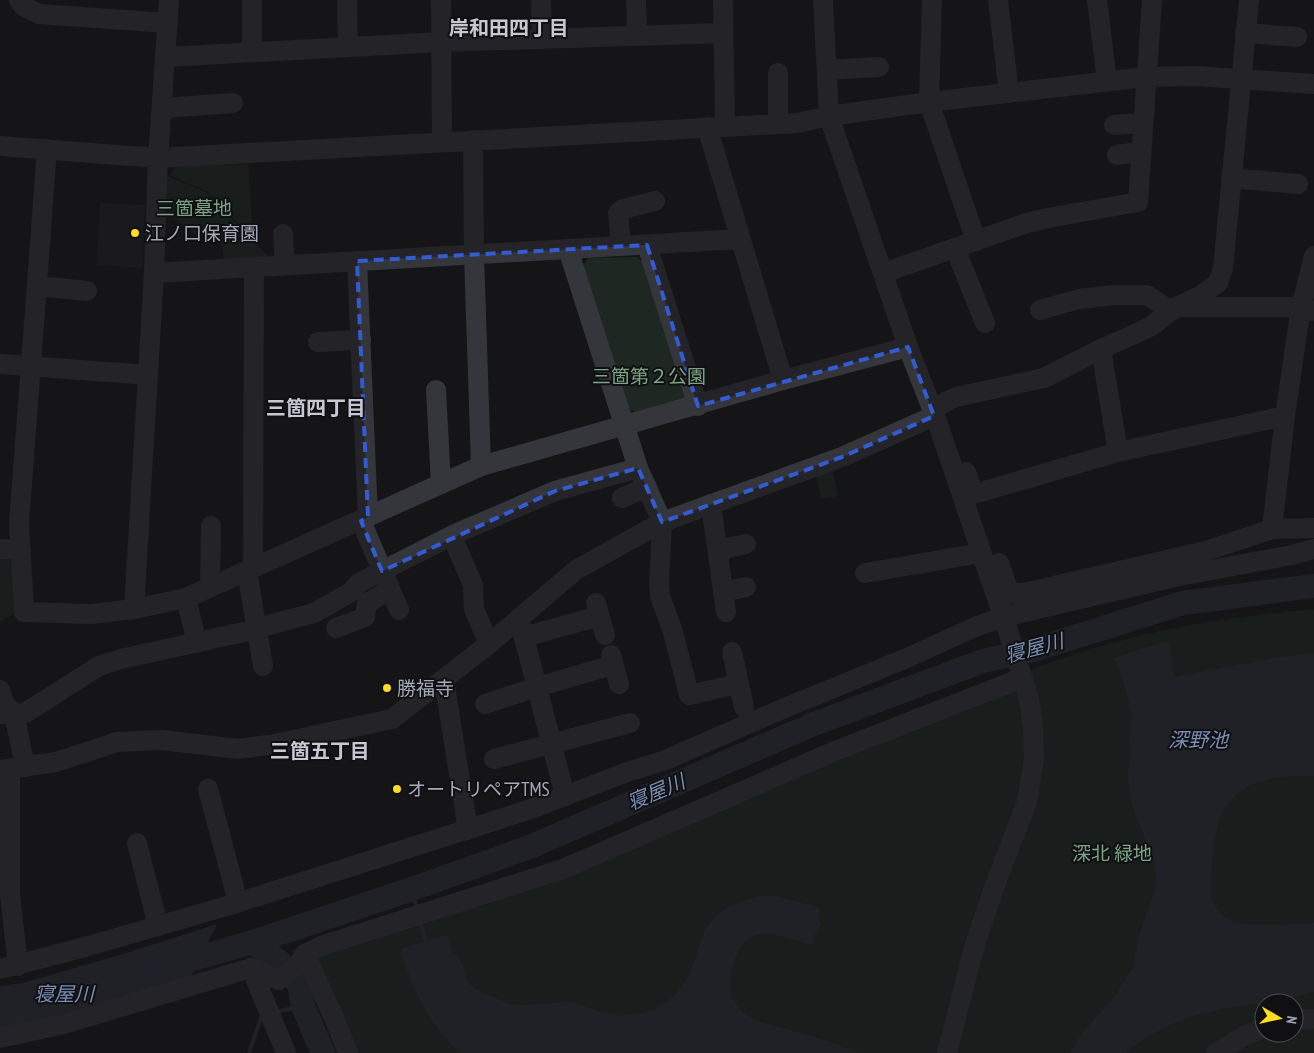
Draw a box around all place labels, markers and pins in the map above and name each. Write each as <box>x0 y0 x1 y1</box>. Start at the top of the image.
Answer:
place label: 江ノ口保育園 <box>145 221 259 245</box>
marker: 江ノ口保育園 <box>129 227 141 239</box>
place label: 勝福寺 <box>397 676 454 700</box>
marker: 勝福寺 <box>381 682 393 694</box>
place label: オートリペアTMS <box>407 777 550 801</box>
marker: オートリペアTMS <box>391 783 403 795</box>

